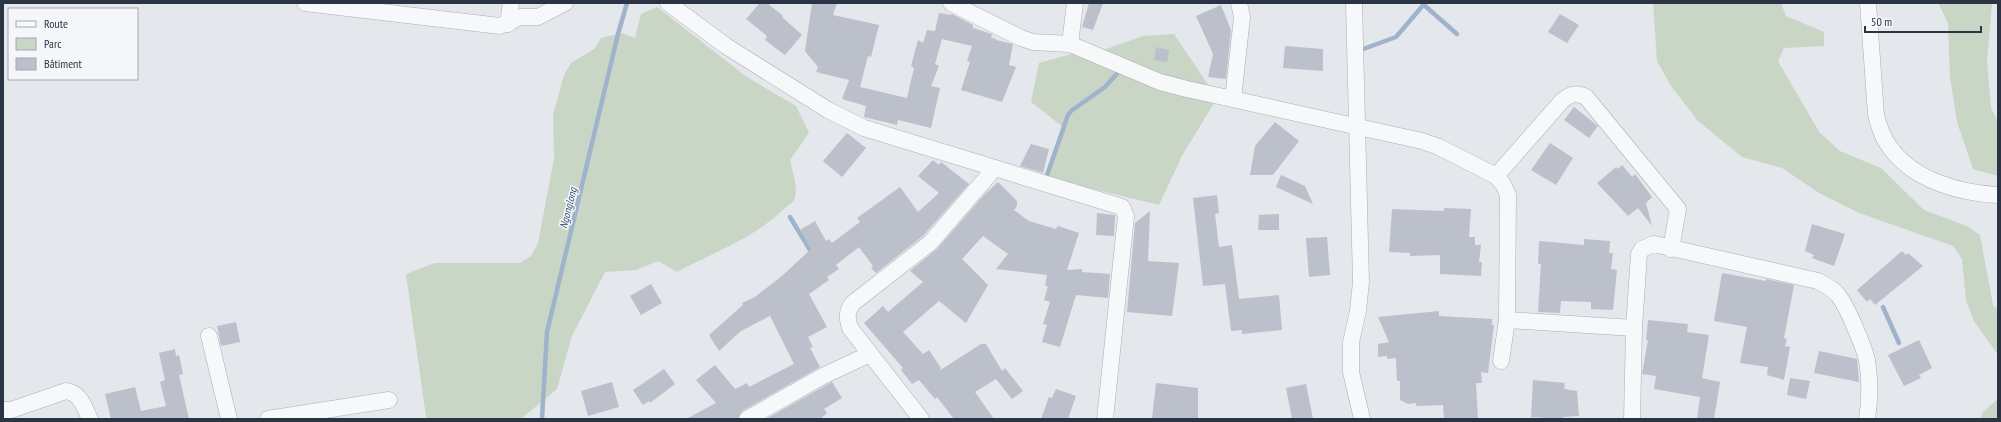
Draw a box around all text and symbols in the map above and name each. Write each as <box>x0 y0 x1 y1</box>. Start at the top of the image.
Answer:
legend <box>8 8 138 80</box>
scale bar <box>1865 8 1981 34</box>
text: 50 m <box>1871 14 1892 29</box>
text: Route <box>44 16 68 31</box>
text: Parc <box>44 36 62 51</box>
text: Bâtiment <box>44 56 82 71</box>
water label: Ngonglong <box>556 185 580 230</box>

